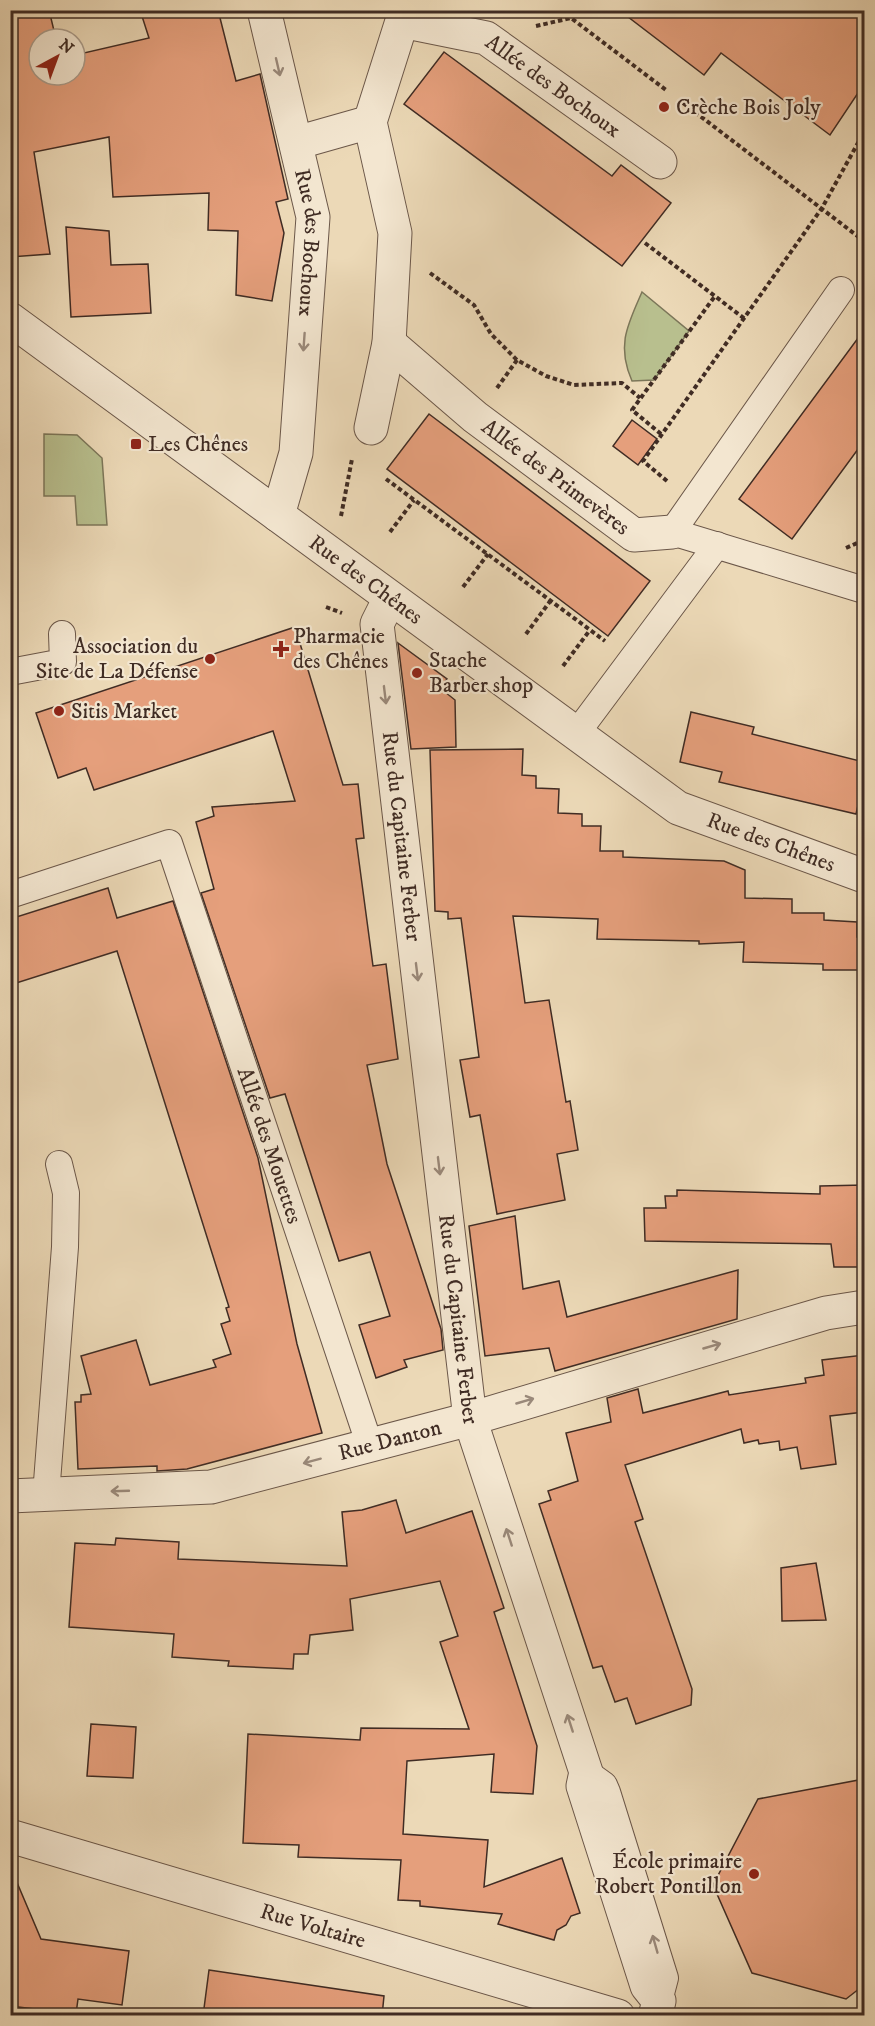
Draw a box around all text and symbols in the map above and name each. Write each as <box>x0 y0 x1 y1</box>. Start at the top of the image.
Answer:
north arrow <box>27 27 87 87</box>
street label: Allée des Bochoux <box>480 28 626 143</box>
text: N <box>55 35 78 58</box>
one-way arrow <box>273 57 284 77</box>
place label: Crèche Bois Joly <box>676 94 821 121</box>
marker: Crèche Bois Joly <box>657 100 671 114</box>
street label: Rue des Bochoux <box>289 166 326 318</box>
one-way arrow <box>298 331 309 351</box>
street label: Allée des Primevères <box>476 413 635 541</box>
place label: Les Chênes <box>148 431 248 458</box>
marker: Les Chênes <box>129 437 143 451</box>
street label: Rue des Chênes <box>304 529 428 630</box>
place label: Pharmacie des Chênes <box>293 623 388 675</box>
place label: Association du Site de La Défense <box>36 633 198 685</box>
marker: Pharmacie des Chênes <box>274 642 288 656</box>
place label: Stache Barber shop <box>429 647 533 699</box>
marker: Association du Site de La Défense <box>203 652 217 666</box>
marker: Stache Barber shop <box>410 666 424 680</box>
one-way arrow <box>380 684 391 704</box>
place label: Sitis Market <box>71 698 177 725</box>
marker: Sitis Market <box>52 704 66 718</box>
street label: Rue du Capitaine Ferber <box>376 730 428 944</box>
street label: Rue des Chênes <box>703 806 839 878</box>
one-way arrow <box>411 962 422 981</box>
street label: Allée des Mouettes <box>231 1064 308 1227</box>
one-way arrow <box>434 1155 445 1175</box>
street label: Rue du Capitaine Ferber <box>433 1213 485 1429</box>
one-way arrow <box>702 1340 721 1351</box>
one-way arrow <box>515 1395 534 1406</box>
street label: Rue Danton <box>335 1413 445 1467</box>
one-way arrow <box>302 1456 321 1467</box>
one-way arrow <box>111 1486 131 1497</box>
one-way arrow <box>503 1528 514 1547</box>
one-way arrow <box>563 1714 574 1733</box>
place label: École primaire Robert Pontillon <box>595 1848 742 1900</box>
marker: École primaire Robert Pontillon <box>747 1867 761 1881</box>
street label: Rue Voltaire <box>257 1897 369 1954</box>
one-way arrow <box>649 1935 660 1954</box>

